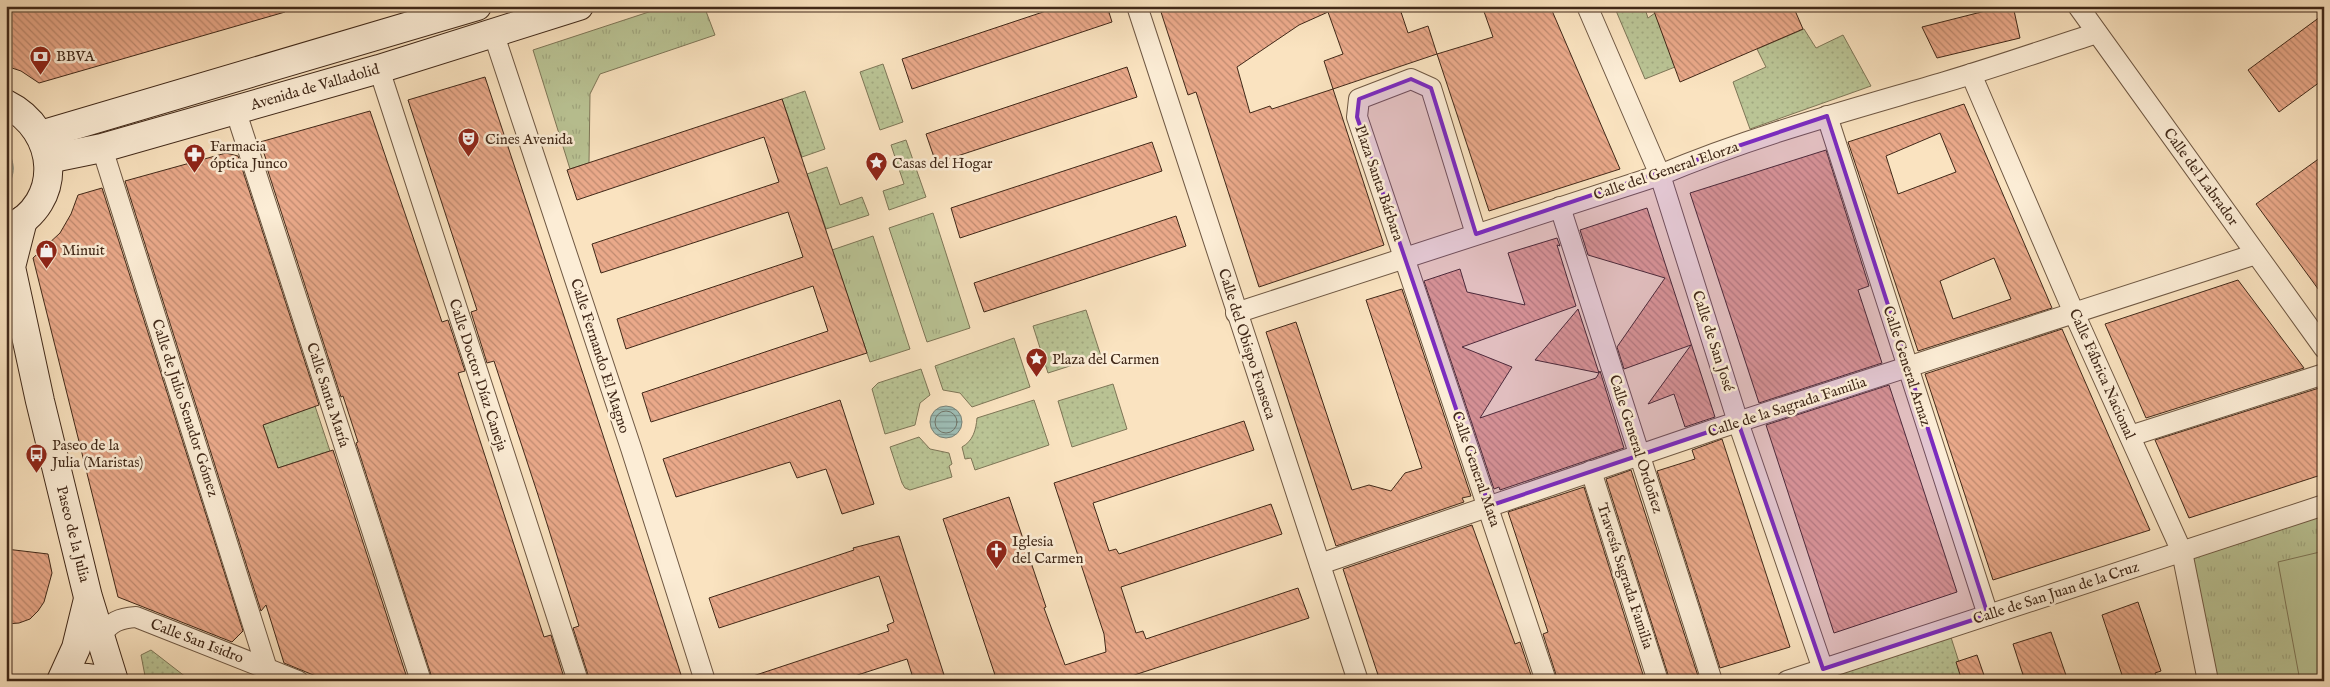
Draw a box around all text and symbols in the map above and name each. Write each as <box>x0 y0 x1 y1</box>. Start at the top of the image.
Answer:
bank icon: BBVA <box>28 44 52 75</box>
place label: BBVA <box>56 47 96 66</box>
street label: Avenida de Valladolid <box>247 59 383 115</box>
street label: Plaza Santa Bárbara <box>1350 123 1408 244</box>
street label: Calle del Labrador <box>2159 124 2243 230</box>
theatre icon: Cines Avenida <box>457 127 481 158</box>
place label: Cines Avenida <box>485 130 573 149</box>
place label: Farmacia óptica Junco <box>210 137 288 173</box>
street label: Calle del General Elorza <box>1591 137 1742 205</box>
pharmacy icon: Farmacia óptica Junco <box>182 143 206 174</box>
place icon: Casas del Hogar <box>864 151 888 182</box>
place label: Casas del Hogar <box>892 154 993 173</box>
shop icon: Minuit <box>34 238 58 269</box>
place label: Minuit <box>62 241 105 260</box>
street label: Calle del Obispo Fonseca <box>1214 266 1281 422</box>
street label: Calle Fernando El Magno <box>566 276 634 436</box>
street label: Calle de San José <box>1688 288 1738 394</box>
street label: Calle Doctor Díaz Caneja <box>444 297 512 454</box>
street label: Calle General Arnaz <box>1879 303 1935 429</box>
street label: Calle Fábrica Nacional <box>2065 306 2140 443</box>
street label: Calle de Julio Senador Gómez <box>147 317 223 499</box>
street label: Calle Santa María <box>302 340 354 450</box>
place icon: Plaza del Carmen <box>1024 347 1048 378</box>
place label: Plaza del Carmen <box>1052 350 1159 369</box>
street label: Calle General Ordoñez <box>1605 372 1667 516</box>
street label: Calle de la Sagrada Familia <box>1705 372 1869 442</box>
street label: Calle General Mata <box>1447 409 1505 530</box>
place label: Paseo de la Julia (Maristas) <box>50 436 144 472</box>
bus stop icon: Paseo de la Julia (Maristas) <box>24 442 48 473</box>
street label: Paseo de la Julia <box>52 484 94 585</box>
street label: Travesía Sagrada Familia <box>1592 501 1658 652</box>
place label: Iglesia del Carmen <box>1012 532 1083 568</box>
church icon: Iglesia del Carmen <box>984 538 1008 569</box>
street label: Calle de San Juan de la Cruz <box>1971 557 2141 629</box>
street label: Calle San Isidro <box>148 615 246 667</box>

